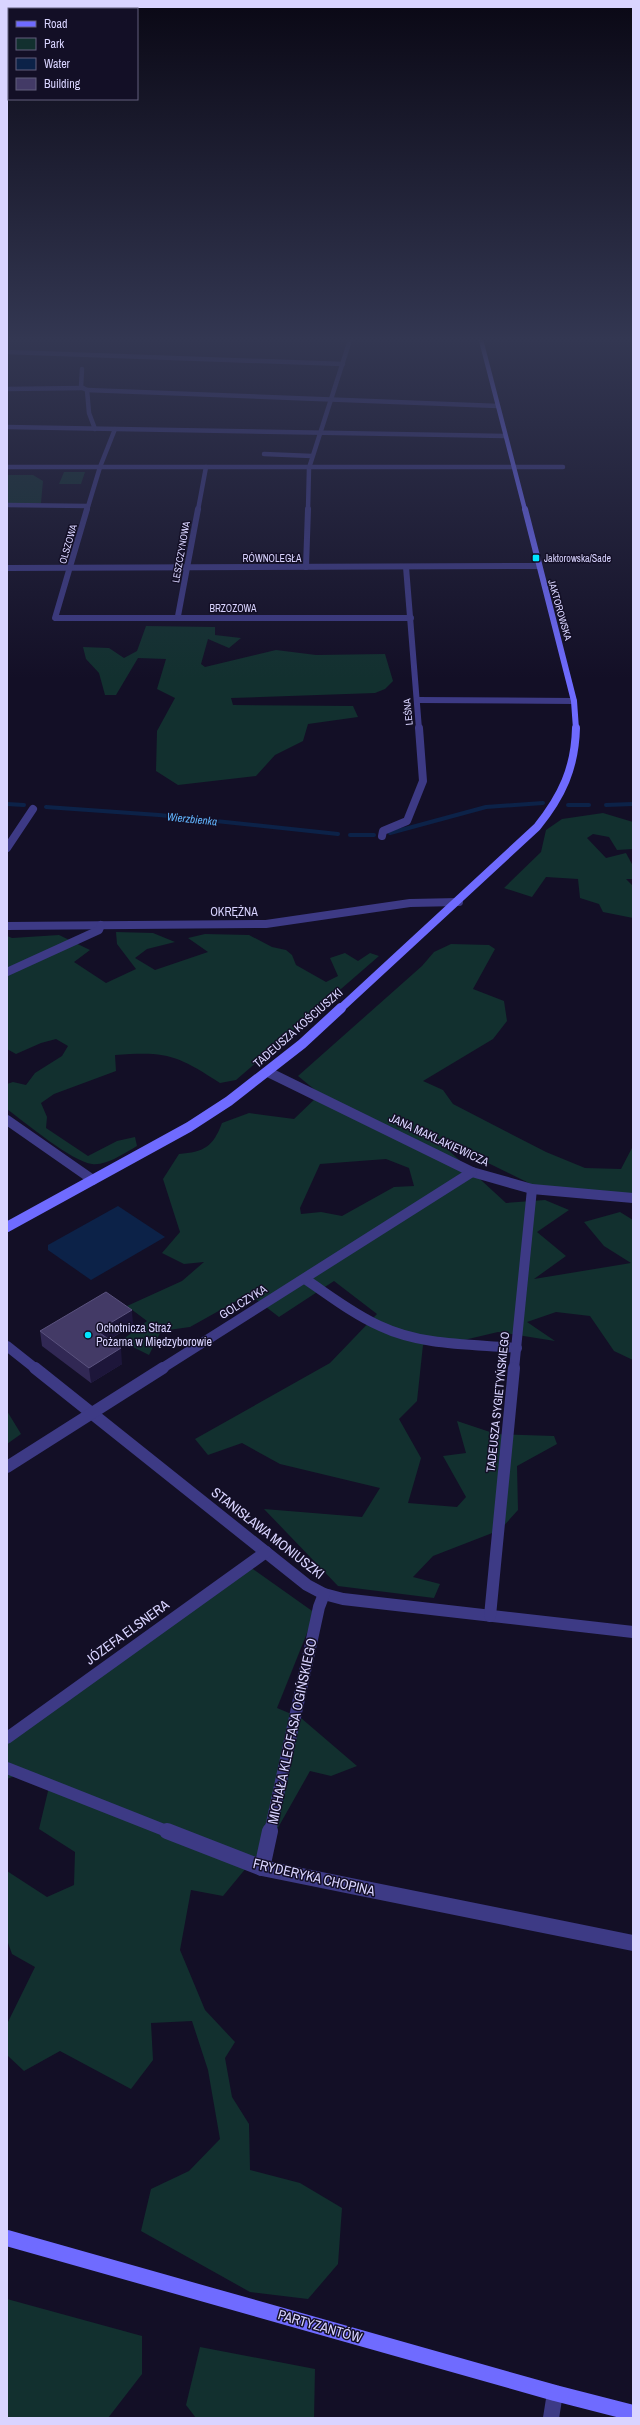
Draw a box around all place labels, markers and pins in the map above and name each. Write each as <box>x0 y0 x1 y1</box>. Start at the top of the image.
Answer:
place label: Jaktorowska/Sade <box>544 552 611 565</box>
marker: Jaktorowska/Sade <box>531 553 541 563</box>
place label: Ochotnicza Straż Pożarna w Międzyborowie <box>96 1320 212 1350</box>
marker: Ochotnicza Straż Pożarna w Międzyborowie <box>83 1330 93 1340</box>

